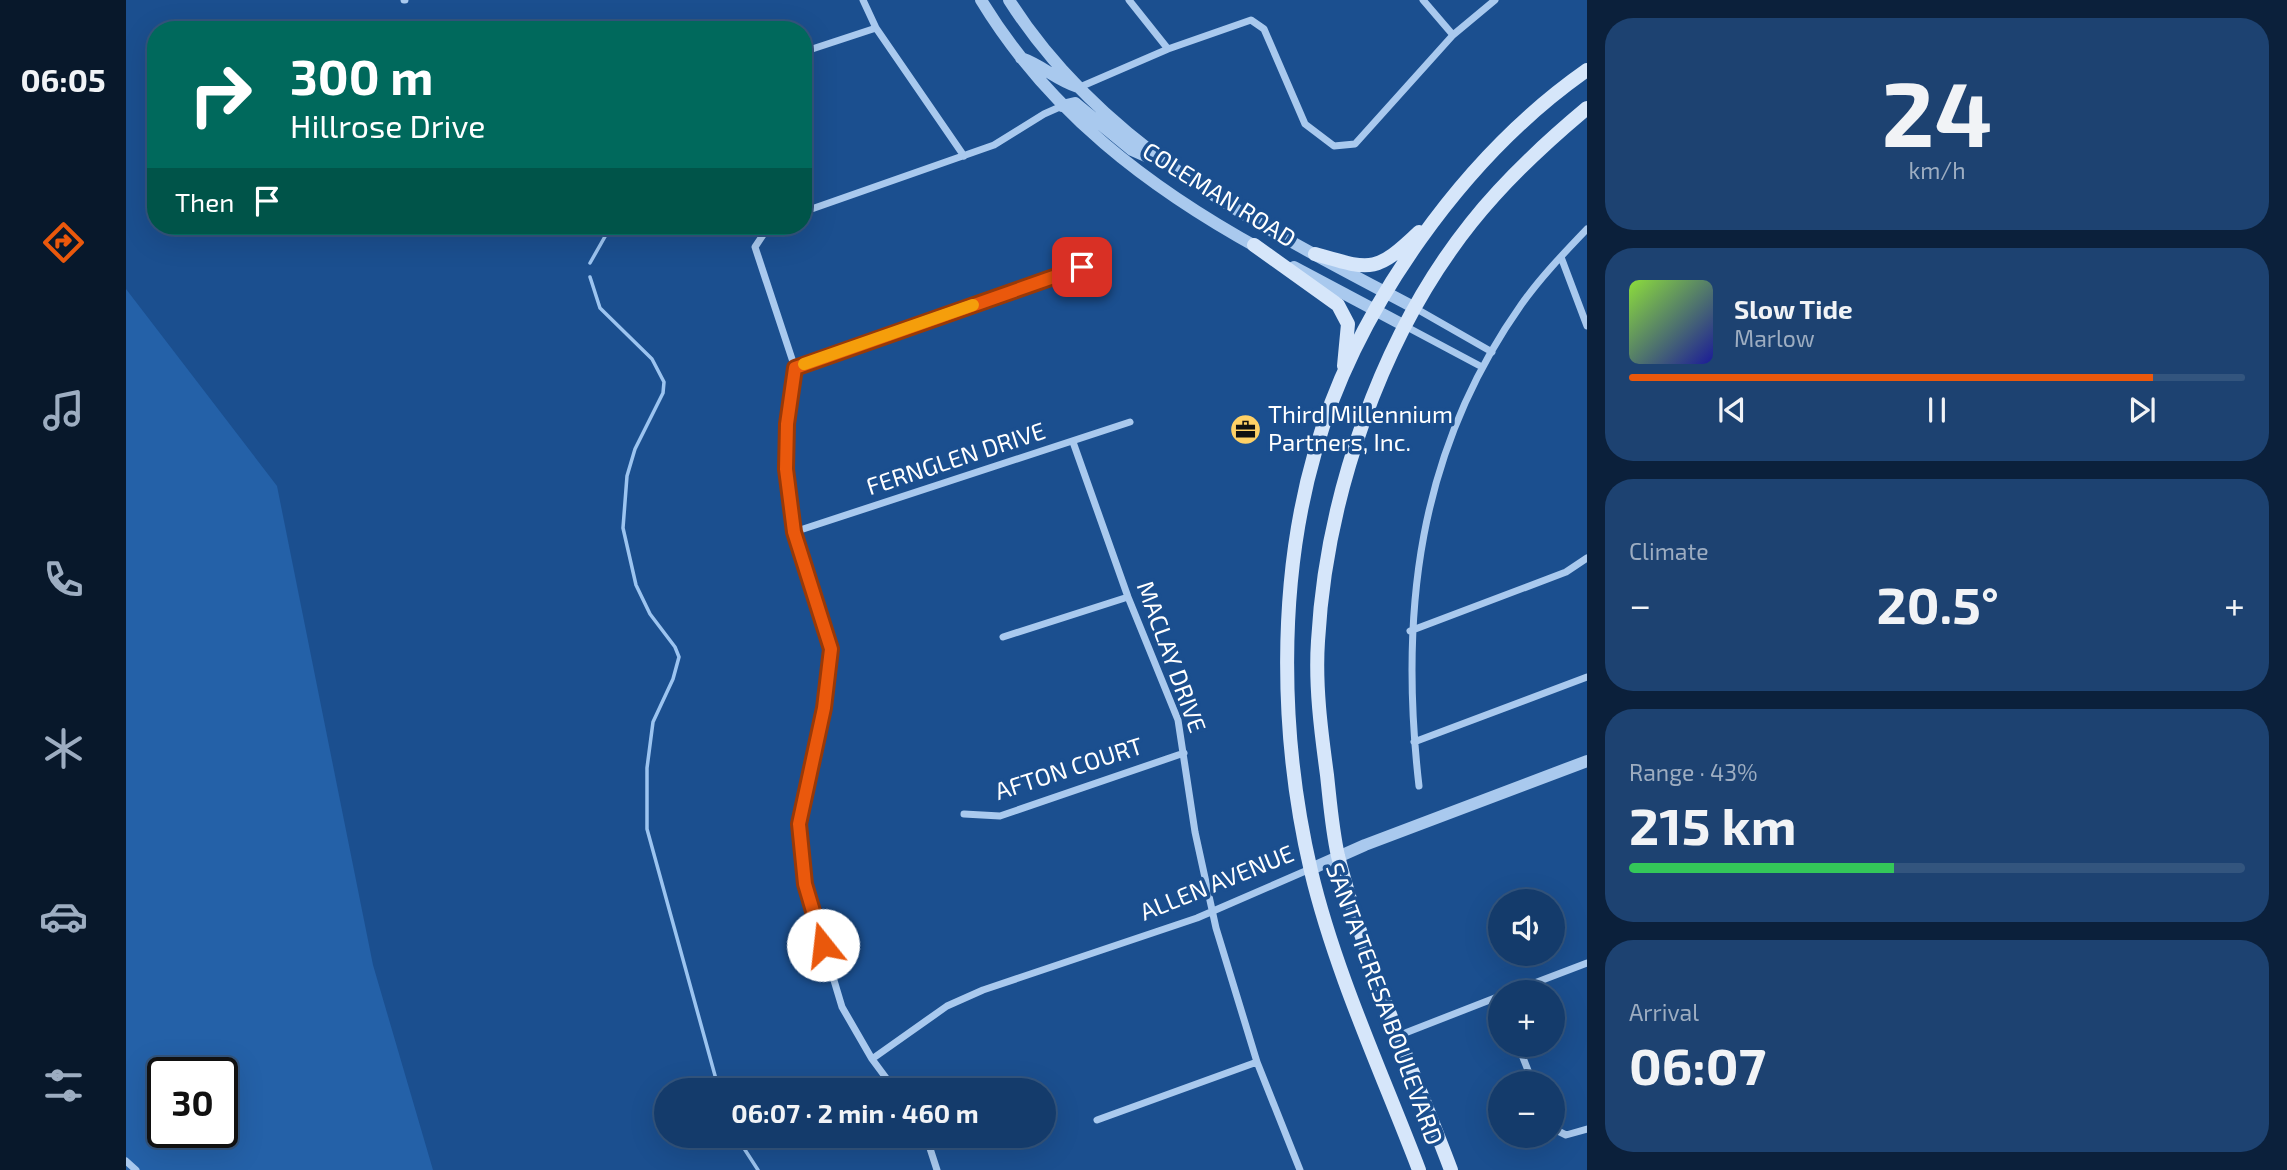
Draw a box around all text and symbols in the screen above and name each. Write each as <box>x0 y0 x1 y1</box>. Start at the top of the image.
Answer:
text: 300 m <box>290 46 433 105</box>
icon: right <box>175 49 266 140</box>
text: 24 <box>1882 56 1992 165</box>
text: 06:05 <box>20 60 106 98</box>
text: Hillrose Drive <box>290 106 485 144</box>
street label: COLEMAN ROAD <box>1138 135 1302 252</box>
text: km/h <box>1908 156 1966 184</box>
icon: arrive <box>248 182 286 220</box>
text: Then <box>175 186 234 217</box>
icon: directions <box>39 218 88 267</box>
pin <box>1052 237 1112 297</box>
icon: arrive <box>1063 248 1101 286</box>
text: Slow Tide <box>1734 293 1853 324</box>
text: Marlow <box>1734 324 1815 352</box>
icon: music <box>39 386 88 435</box>
icon: previous <box>1713 391 1751 429</box>
icon: pause <box>1918 391 1956 429</box>
icon: next <box>2123 391 2161 429</box>
place label: Third Millennium Partners, Inc. <box>1268 399 1453 456</box>
office icon: Third Millennium Partners, Inc. <box>1228 412 1262 446</box>
street label: FERNGLEN DRIVE <box>862 415 1049 500</box>
text: Climate <box>1629 537 1709 565</box>
icon: phone <box>39 555 88 604</box>
text: 20.5° <box>1876 572 1999 634</box>
street label: MACLAY DRIVE <box>1132 577 1213 736</box>
text: − <box>1629 581 1651 627</box>
text: + <box>2224 581 2245 627</box>
icon: climate <box>39 724 88 773</box>
street label: AFTON COURT <box>991 730 1146 805</box>
text: Range · 43% <box>1629 758 1757 786</box>
text: 215 km <box>1629 793 1797 855</box>
street label: ALLEN AVENUE <box>1135 838 1298 926</box>
street label: SANTA TERESA BOULEVARD <box>1321 859 1450 1148</box>
map controls <box>1488 889 1565 1148</box>
button: sound <box>1488 889 1565 966</box>
icon: car <box>39 892 88 941</box>
position arrow <box>786 908 860 982</box>
button: + <box>1488 980 1565 1057</box>
text: Arrival <box>1629 998 1699 1026</box>
text: 06:07 <box>1629 1033 1766 1095</box>
speed limit sign: 30 <box>147 1057 238 1148</box>
icon: filters <box>39 1061 88 1110</box>
button: − <box>1488 1071 1565 1148</box>
text: 06:07 · 2 min · 460 m <box>731 1097 979 1128</box>

